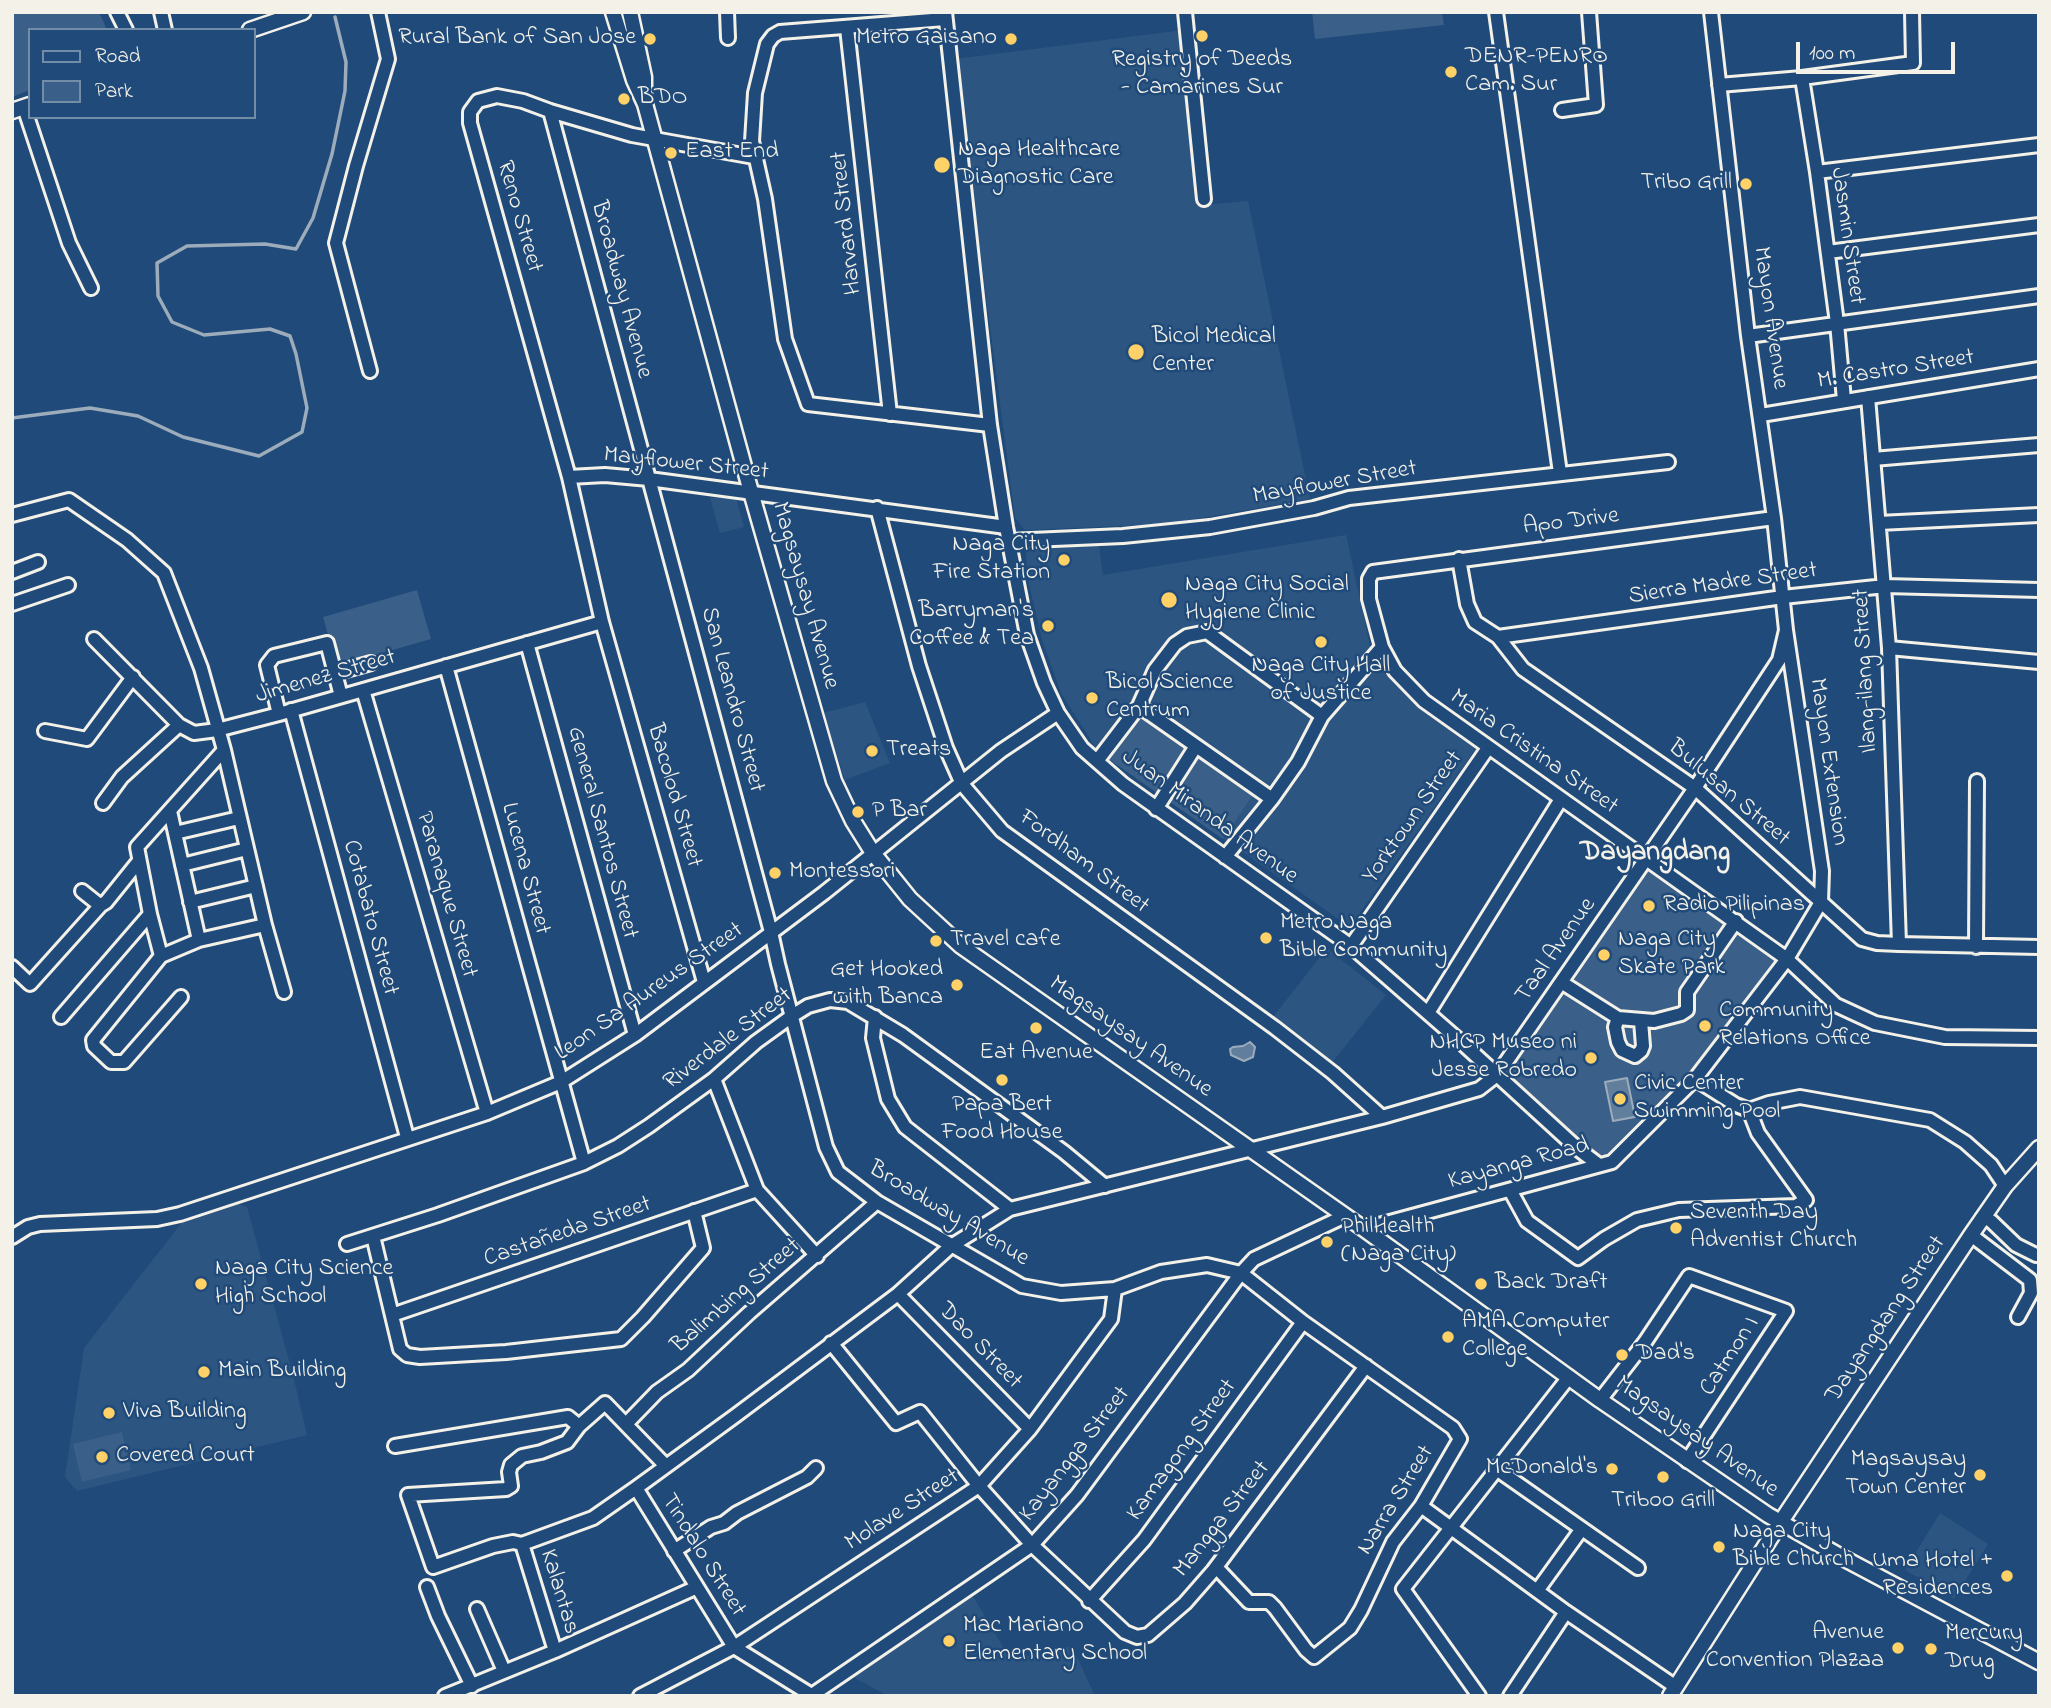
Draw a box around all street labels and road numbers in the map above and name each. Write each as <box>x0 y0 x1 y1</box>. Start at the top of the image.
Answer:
street label: Harvard Street <box>826 150 870 296</box>
street label: Reno Street <box>488 158 548 276</box>
street label: Jasmin Street <box>1822 166 1870 306</box>
street label: Broadway Avenue <box>582 198 658 382</box>
street label: Mayon Avenue <box>1745 245 1793 391</box>
street label: M. Castro Street <box>1816 344 1976 398</box>
street label: Mayflower Street <box>602 442 770 488</box>
street label: Mayflower Street <box>1251 455 1419 513</box>
street label: Magsaysay Avenue <box>764 499 844 693</box>
street label: Apo Drive <box>1521 503 1621 543</box>
street label: Sierra Madre Street <box>1627 558 1819 612</box>
street label: Ilang-ilang Street <box>1848 588 1886 754</box>
street label: San Leandro Street <box>692 604 770 796</box>
street label: Jimenez Street <box>253 644 399 712</box>
street label: Mayon Extension <box>1801 676 1853 848</box>
street label: Maria Cristina Street <box>1443 684 1623 822</box>
street label: Bacolod Street <box>639 721 707 871</box>
street label: General Santos Street <box>559 724 643 942</box>
street label: Bulusan Street <box>1661 734 1795 854</box>
street label: Juan Miranda Avenue <box>1115 744 1303 892</box>
street label: Yorktown Street <box>1358 746 1470 890</box>
street label: Lucena Street <box>493 800 555 938</box>
street label: Fordham Street <box>1012 804 1154 922</box>
street label: Paranaque Street <box>408 809 482 981</box>
street label: Cotabato Street <box>334 837 404 999</box>
street label: Taal Avenue <box>1510 893 1604 1009</box>
street label: Leon Sa Aureus Street <box>550 917 750 1069</box>
street label: Magsaysay Avenue <box>1043 971 1217 1105</box>
street label: Riverdale Street <box>659 982 799 1098</box>
street label: Kayanga Road <box>1445 1132 1593 1198</box>
street label: Broadway Avenue <box>862 1156 1034 1274</box>
street label: Castañeda Street <box>481 1191 655 1275</box>
street label: Dayangdang Street <box>1821 1231 1953 1409</box>
street label: Balimbing Street <box>666 1233 808 1361</box>
street label: Dao Street <box>931 1298 1027 1396</box>
street label: Catmon I <box>1695 1312 1767 1402</box>
street label: Magsaysay Avenue <box>1609 1371 1783 1505</box>
street label: Kamagong Street <box>1122 1374 1244 1528</box>
street label: Kayangga Street <box>1014 1382 1138 1528</box>
street label: Narra Street <box>1352 1441 1442 1561</box>
street label: Mangga Street <box>1168 1456 1278 1584</box>
street label: Molave Street <box>840 1463 966 1559</box>
street label: Tindalo Street <box>653 1489 751 1623</box>
street label: Kalantas <box>532 1546 584 1638</box>

